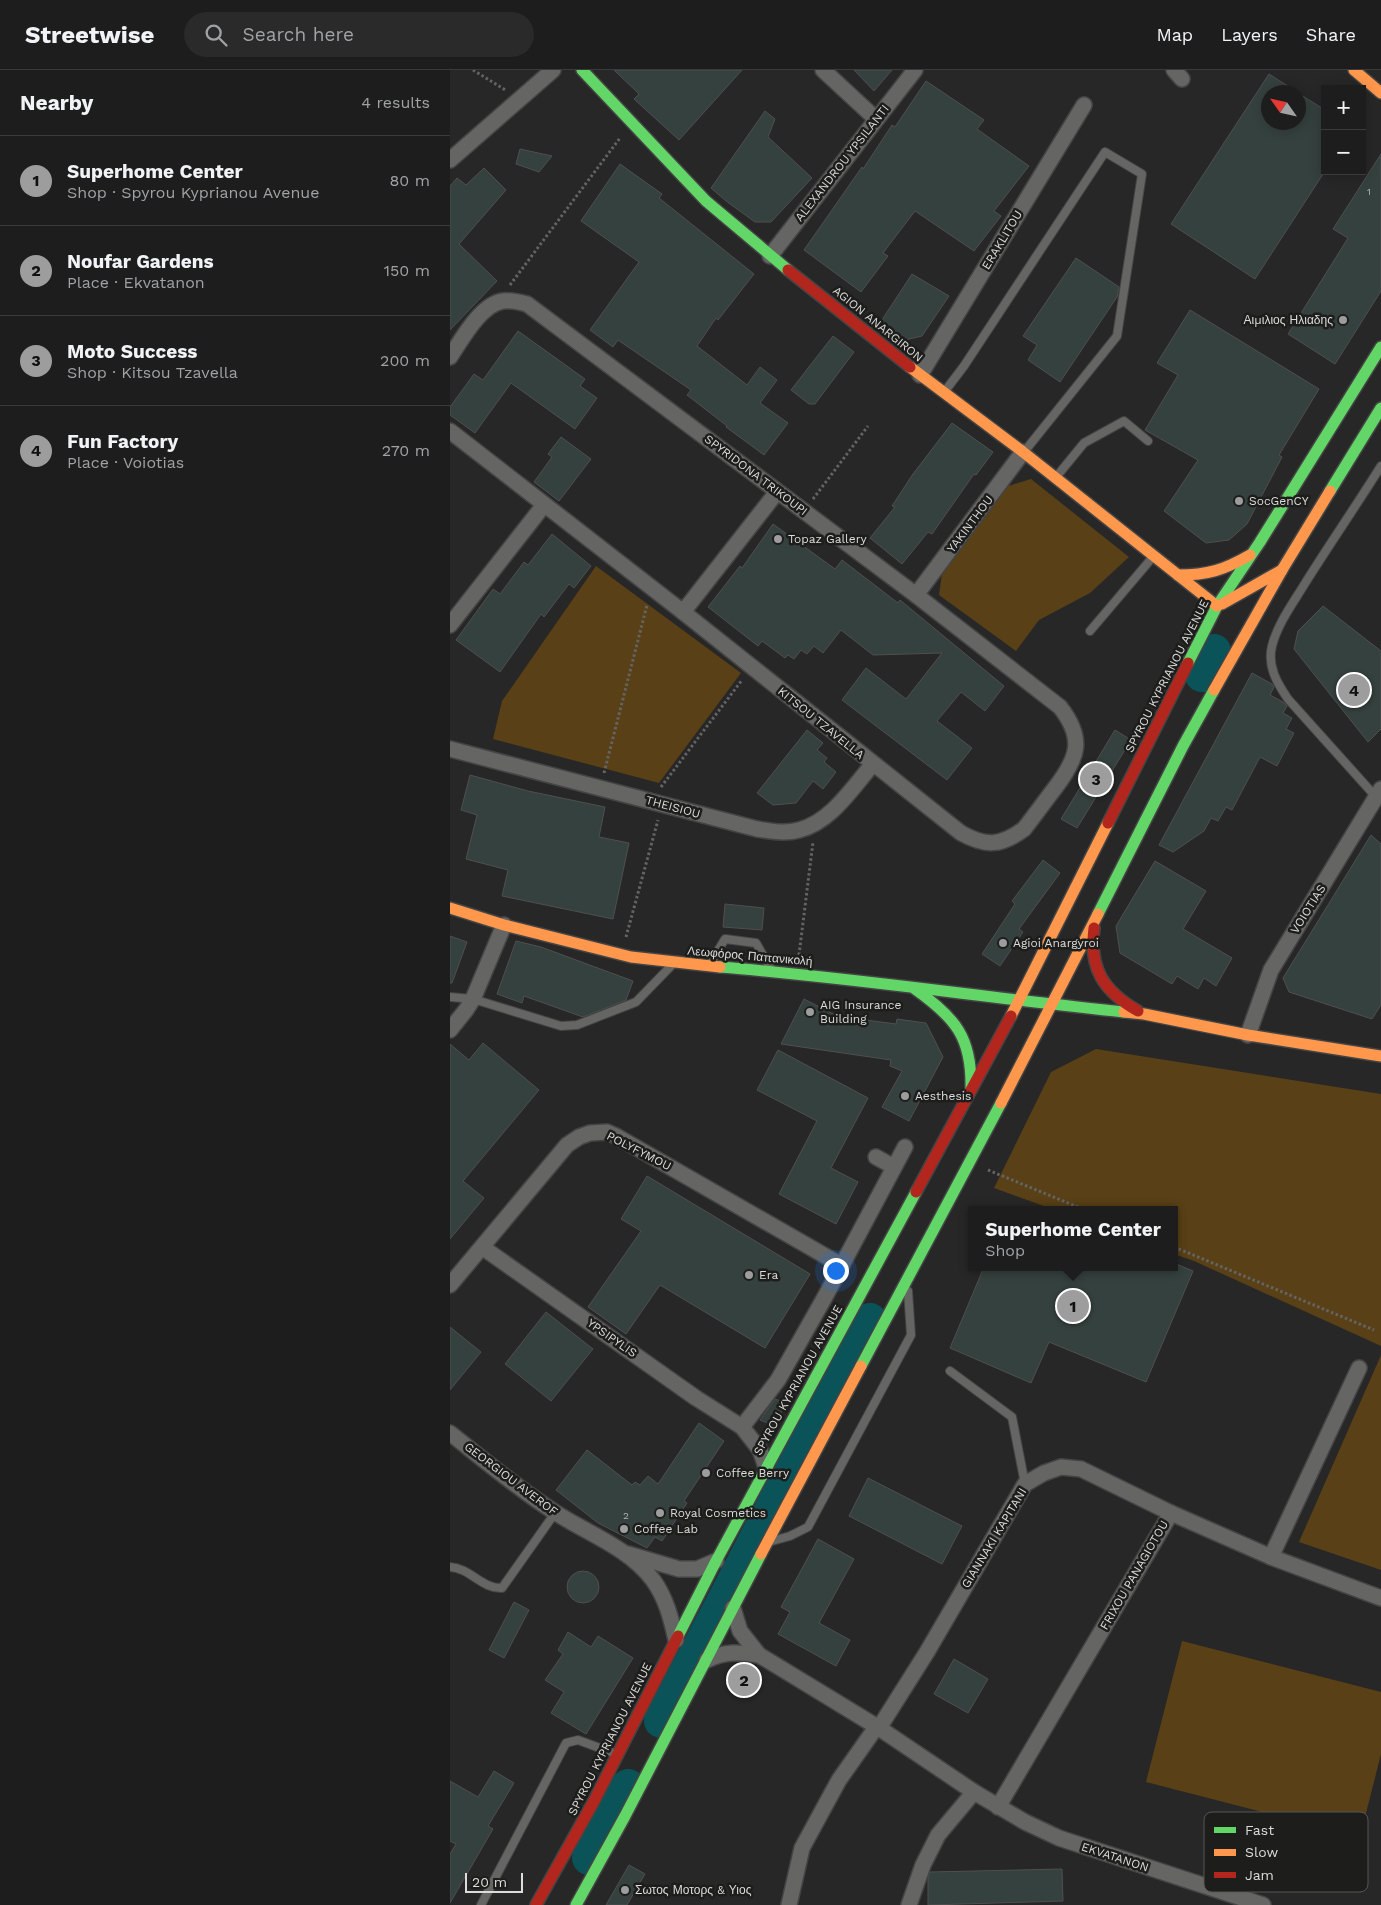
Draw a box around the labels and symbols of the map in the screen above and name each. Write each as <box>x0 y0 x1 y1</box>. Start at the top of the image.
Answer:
north arrow <box>1261 85 1306 130</box>
street label: ALEXANDROU YPSILANTI <box>792 102 892 224</box>
house number: 1 <box>1367 186 1371 197</box>
street label: ERAKLITOU <box>979 208 1025 272</box>
street label: AGION ANARGIRON <box>830 283 926 365</box>
place label: Αιμιλιος Ηλιαδης <box>1244 313 1333 327</box>
marker: Αιμιλιος Ηλιαδης <box>1337 314 1349 326</box>
street label: SPYRIDONA TRIKOUPI <box>702 432 810 518</box>
street label: YAKINTHOU <box>944 493 996 555</box>
place label: SocGenCY <box>1249 494 1309 508</box>
marker: SocGenCY <box>1233 495 1245 507</box>
place label: Topaz Gallery <box>788 532 868 546</box>
marker: Topaz Gallery <box>772 533 784 545</box>
street label: SPYROU KYPRIANOU AVENUE <box>1122 597 1212 755</box>
pin: 4 <box>1338 671 1370 709</box>
street label: KITSOU TZAVELLA <box>775 684 867 762</box>
pin: 3 <box>1080 760 1112 798</box>
street label: THEISIOU <box>644 793 702 821</box>
street label: VOIOTIAS <box>1287 882 1329 936</box>
place label: Agioi Anargyroi <box>1013 936 1099 950</box>
marker: Agioi Anargyroi <box>997 937 1009 949</box>
street label: Λεωφόρος Παπανικολή <box>687 944 813 968</box>
place label: AIG Insurance Building <box>820 998 902 1026</box>
marker: AIG Insurance Building <box>804 1006 816 1018</box>
place label: Aesthesis <box>915 1089 971 1103</box>
marker: Aesthesis <box>899 1090 911 1102</box>
street label: POLYFYMOU <box>604 1129 674 1173</box>
your location <box>823 1258 849 1284</box>
place label: Era <box>759 1268 778 1282</box>
marker: Era <box>743 1269 755 1281</box>
pin: 1 <box>1057 1287 1089 1325</box>
street label: SPYROU KYPRIANOU AVENUE <box>751 1302 845 1458</box>
street label: YPSIPYLIS <box>584 1316 640 1360</box>
street label: GEORGIOU AVEROF <box>462 1439 560 1519</box>
place label: Coffee Berry <box>716 1466 790 1480</box>
marker: Coffee Berry <box>700 1467 712 1479</box>
street label: GIANNAKI KAPITANI <box>959 1485 1029 1591</box>
place label: Royal Cosmetics <box>670 1506 766 1520</box>
marker: Royal Cosmetics <box>654 1507 666 1519</box>
house number: 2 <box>623 1510 629 1521</box>
street label: FRIXOU PANAGIOTOU <box>1097 1518 1171 1632</box>
place label: Coffee Lab <box>634 1522 698 1536</box>
marker: Coffee Lab <box>618 1523 630 1535</box>
street label: SPYROU KYPRIANOU AVENUE <box>565 1660 655 1818</box>
pin: 2 <box>728 1661 760 1699</box>
legend <box>1204 1812 1368 1892</box>
text: Fast <box>1245 1822 1274 1838</box>
street label: EKVATANON <box>1079 1840 1151 1874</box>
text: Slow <box>1245 1844 1278 1860</box>
text: Jam <box>1245 1867 1274 1883</box>
scale bar <box>465 1870 522 1893</box>
place label: Σωτος Μοτορς & Υιος <box>635 1883 752 1897</box>
marker: Σωτος Μοτορς & Υιος <box>619 1884 631 1896</box>

